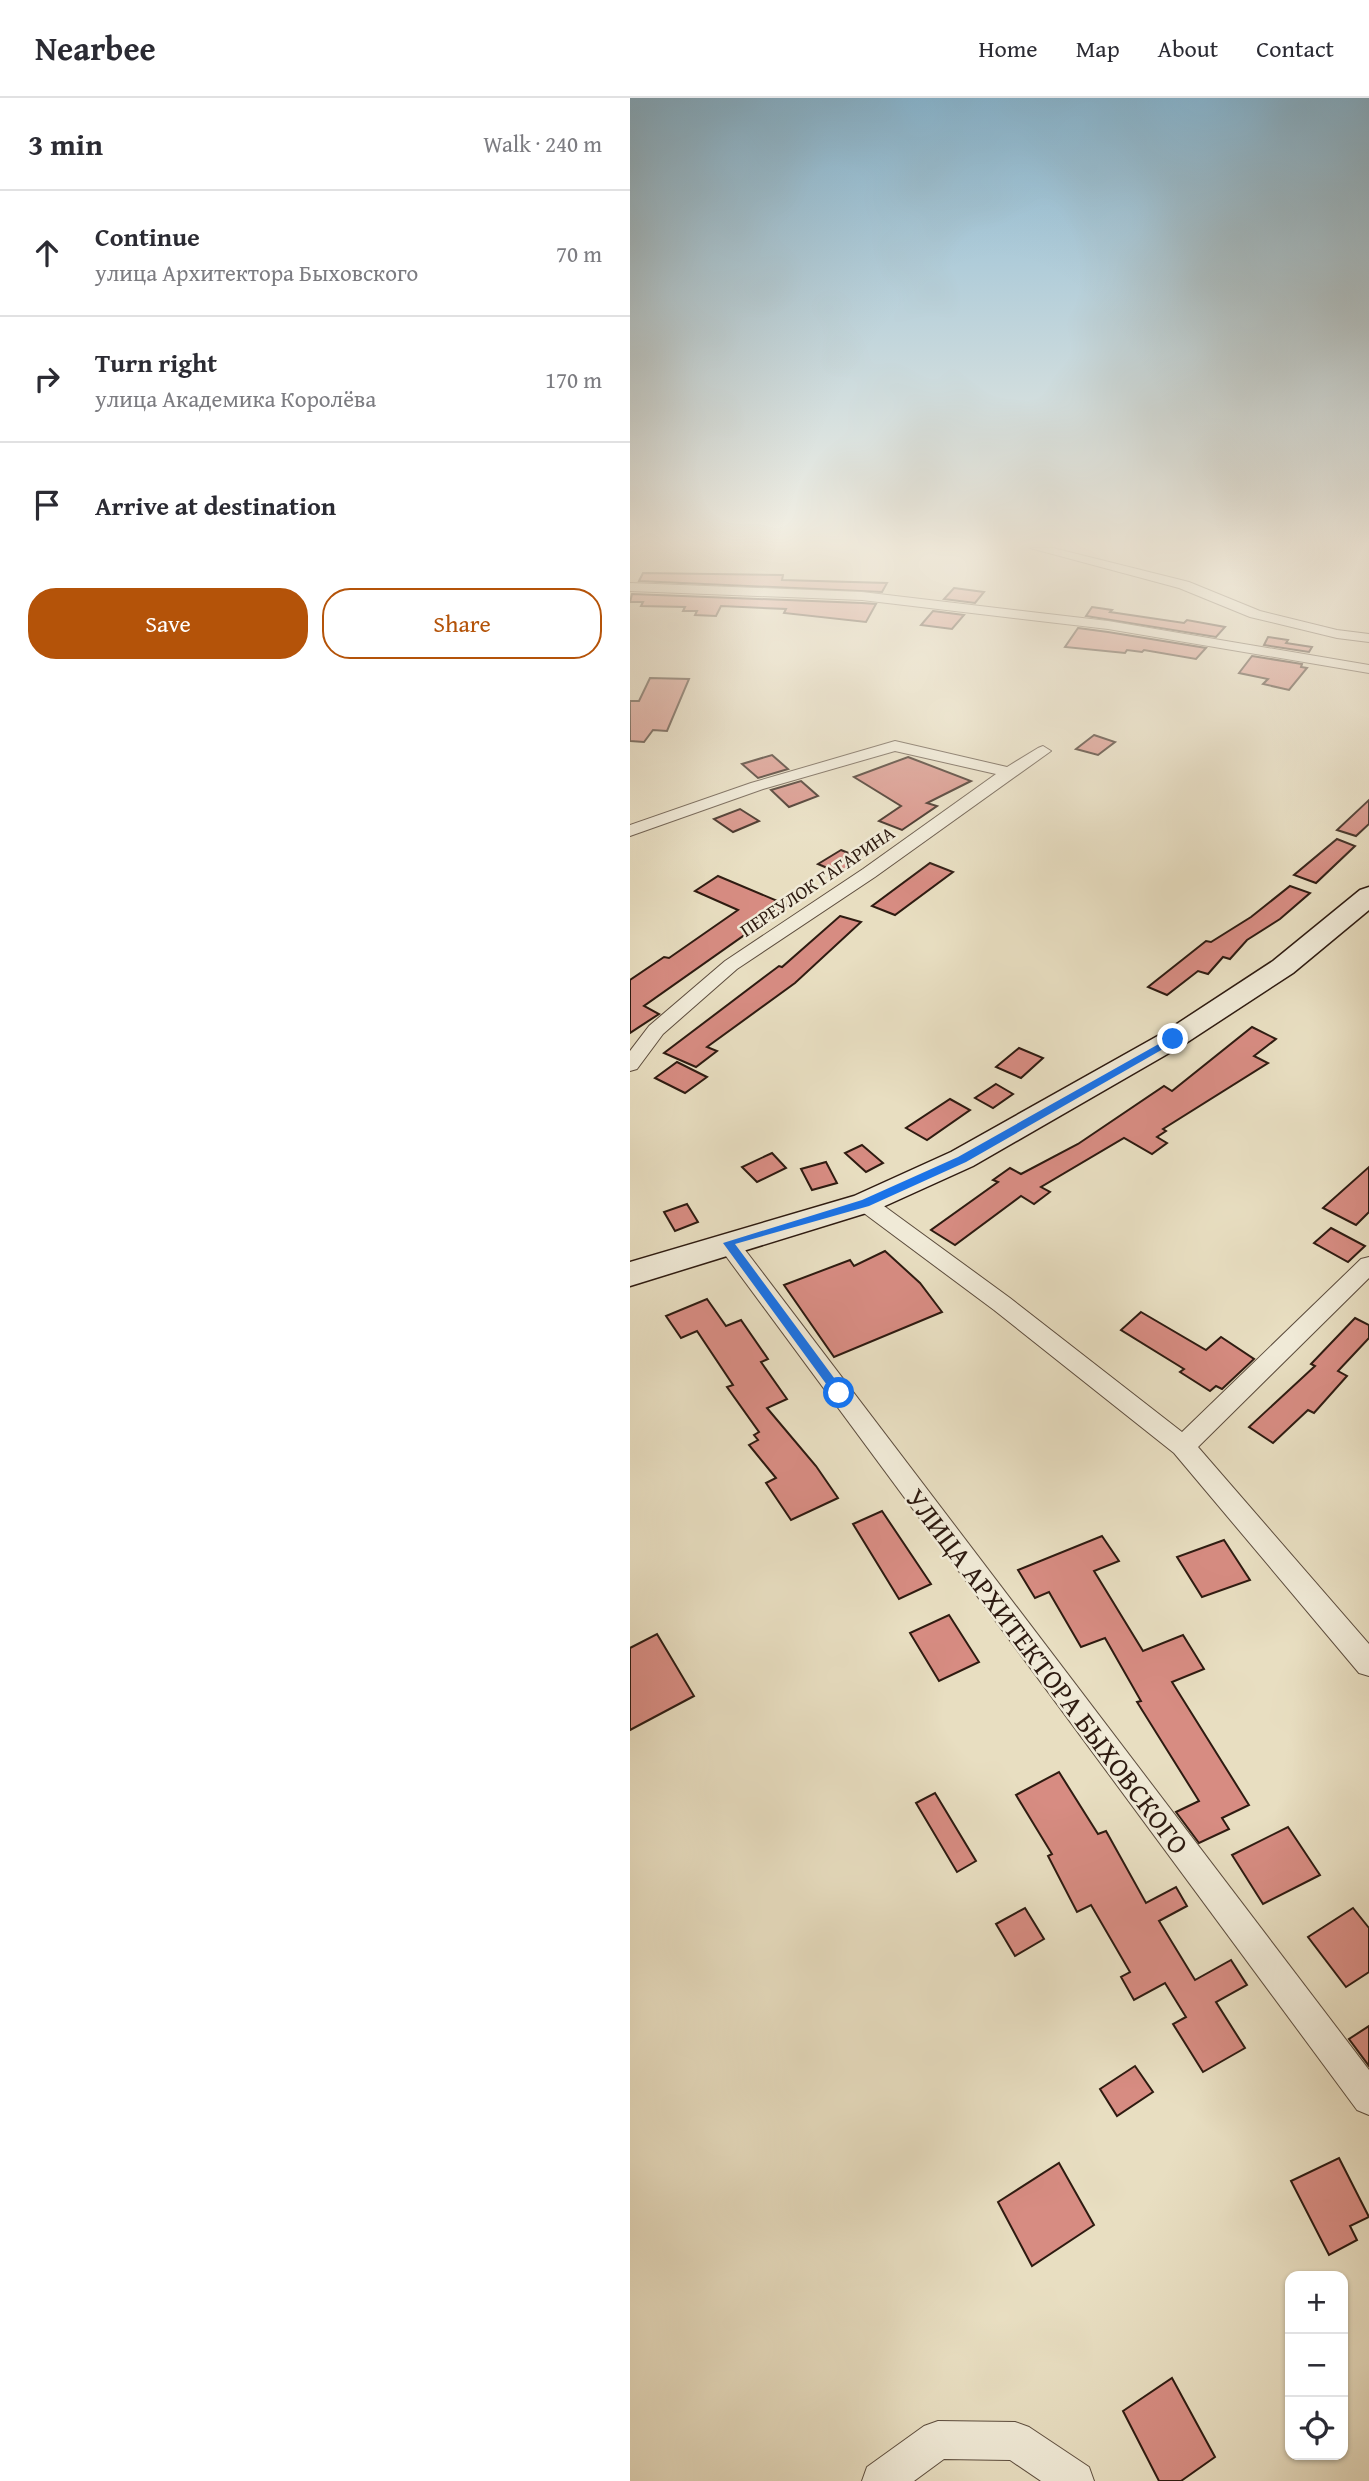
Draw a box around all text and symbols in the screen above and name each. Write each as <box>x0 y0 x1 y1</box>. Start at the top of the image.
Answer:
text: Nearbee <box>35 24 156 72</box>
text: Home <box>979 31 1038 66</box>
text: Map <box>1076 31 1120 66</box>
text: About <box>1158 31 1218 66</box>
text: Contact <box>1256 31 1334 66</box>
text: 3 min <box>28 122 103 166</box>
text: Walk · 240 m <box>483 127 602 160</box>
text: Continue <box>95 217 200 256</box>
icon: ahead <box>28 234 66 272</box>
text: 70 m <box>556 237 602 270</box>
text: улица Архитектора Быховского <box>95 256 418 289</box>
text: Turn right <box>95 343 217 382</box>
icon: right <box>28 360 66 398</box>
text: 170 m <box>545 363 602 396</box>
text: улица Академика Королёва <box>95 382 376 415</box>
icon: arrive <box>28 486 66 524</box>
text: Arrive at destination <box>95 486 336 525</box>
button: Save <box>28 588 308 659</box>
button: Share <box>322 588 602 659</box>
street label: ПЕРЕУЛОК ГАГАРИНА <box>734 818 900 943</box>
route end <box>1157 1023 1188 1054</box>
route start <box>823 1377 854 1408</box>
street label: УЛИЦА АРХИТЕКТОРА БЫХОВСКОГО <box>897 1479 1199 1863</box>
map controls <box>1285 2271 1348 2460</box>
button: + <box>1285 2271 1348 2334</box>
button: − <box>1285 2334 1348 2397</box>
button: locate <box>1285 2397 1348 2460</box>

